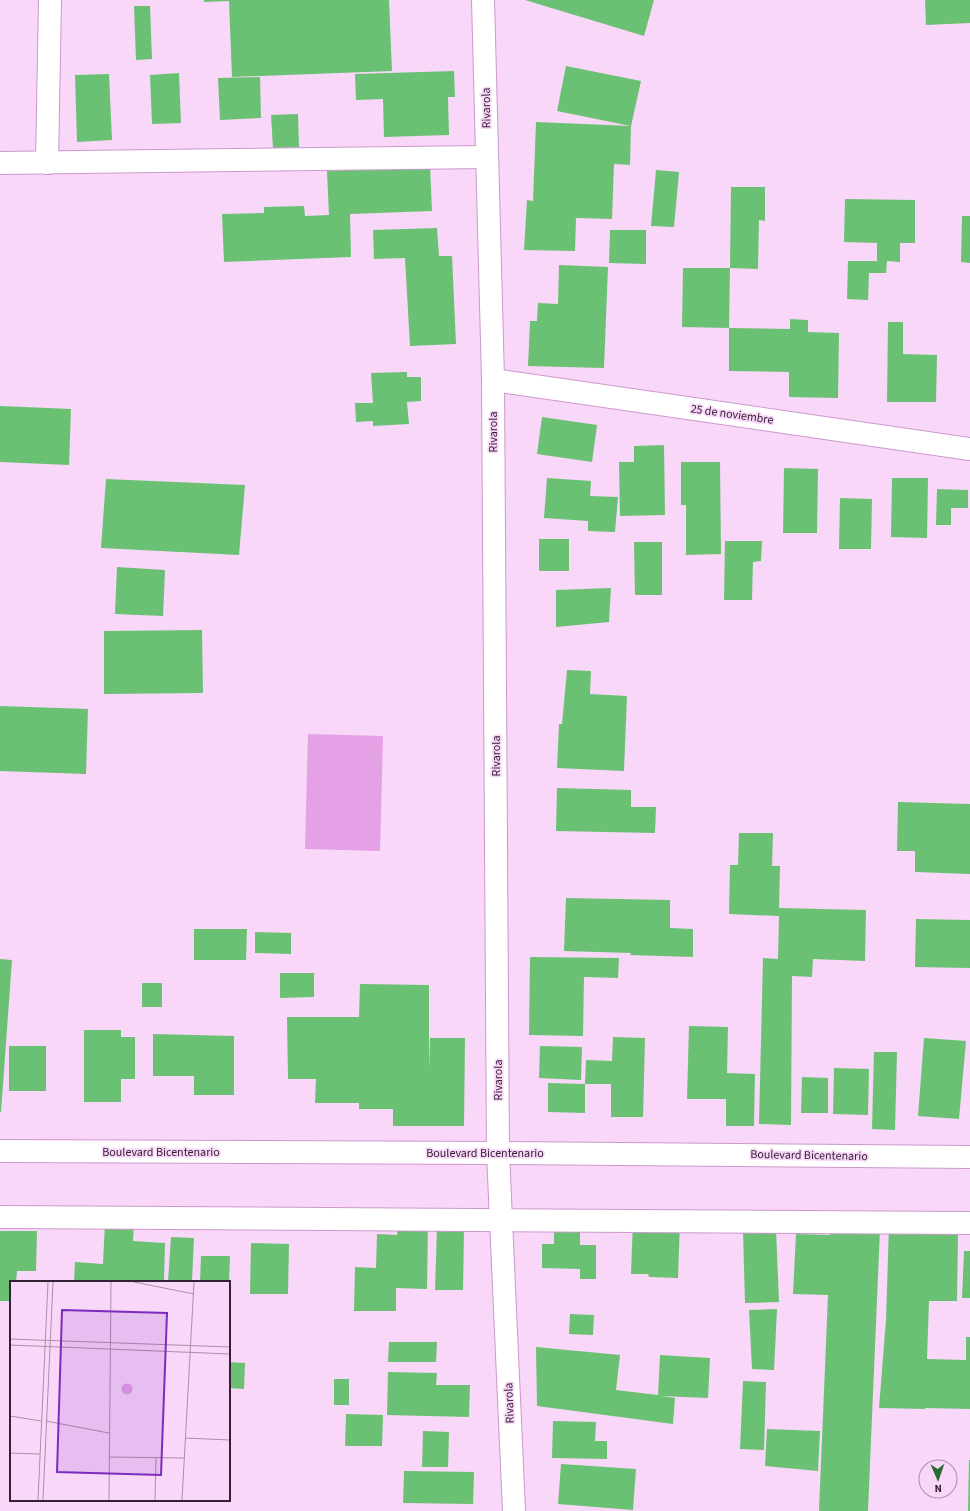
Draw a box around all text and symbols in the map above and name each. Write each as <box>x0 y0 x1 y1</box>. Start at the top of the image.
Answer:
street label: Rivarola <box>478 87 495 129</box>
street label: 25 de noviembre <box>689 400 774 429</box>
street label: Rivarola <box>485 412 502 452</box>
street label: Rivarola <box>488 736 505 776</box>
street label: Rivarola <box>490 1060 507 1100</box>
street label: Boulevard Bicentenario <box>102 1144 220 1161</box>
street label: Boulevard Bicentenario <box>426 1145 544 1162</box>
street label: Boulevard Bicentenario <box>750 1146 868 1165</box>
inset map <box>10 1281 230 1501</box>
street label: Rivarola <box>500 1382 519 1424</box>
north arrow <box>918 1459 958 1499</box>
text: N <box>934 1481 942 1496</box>

